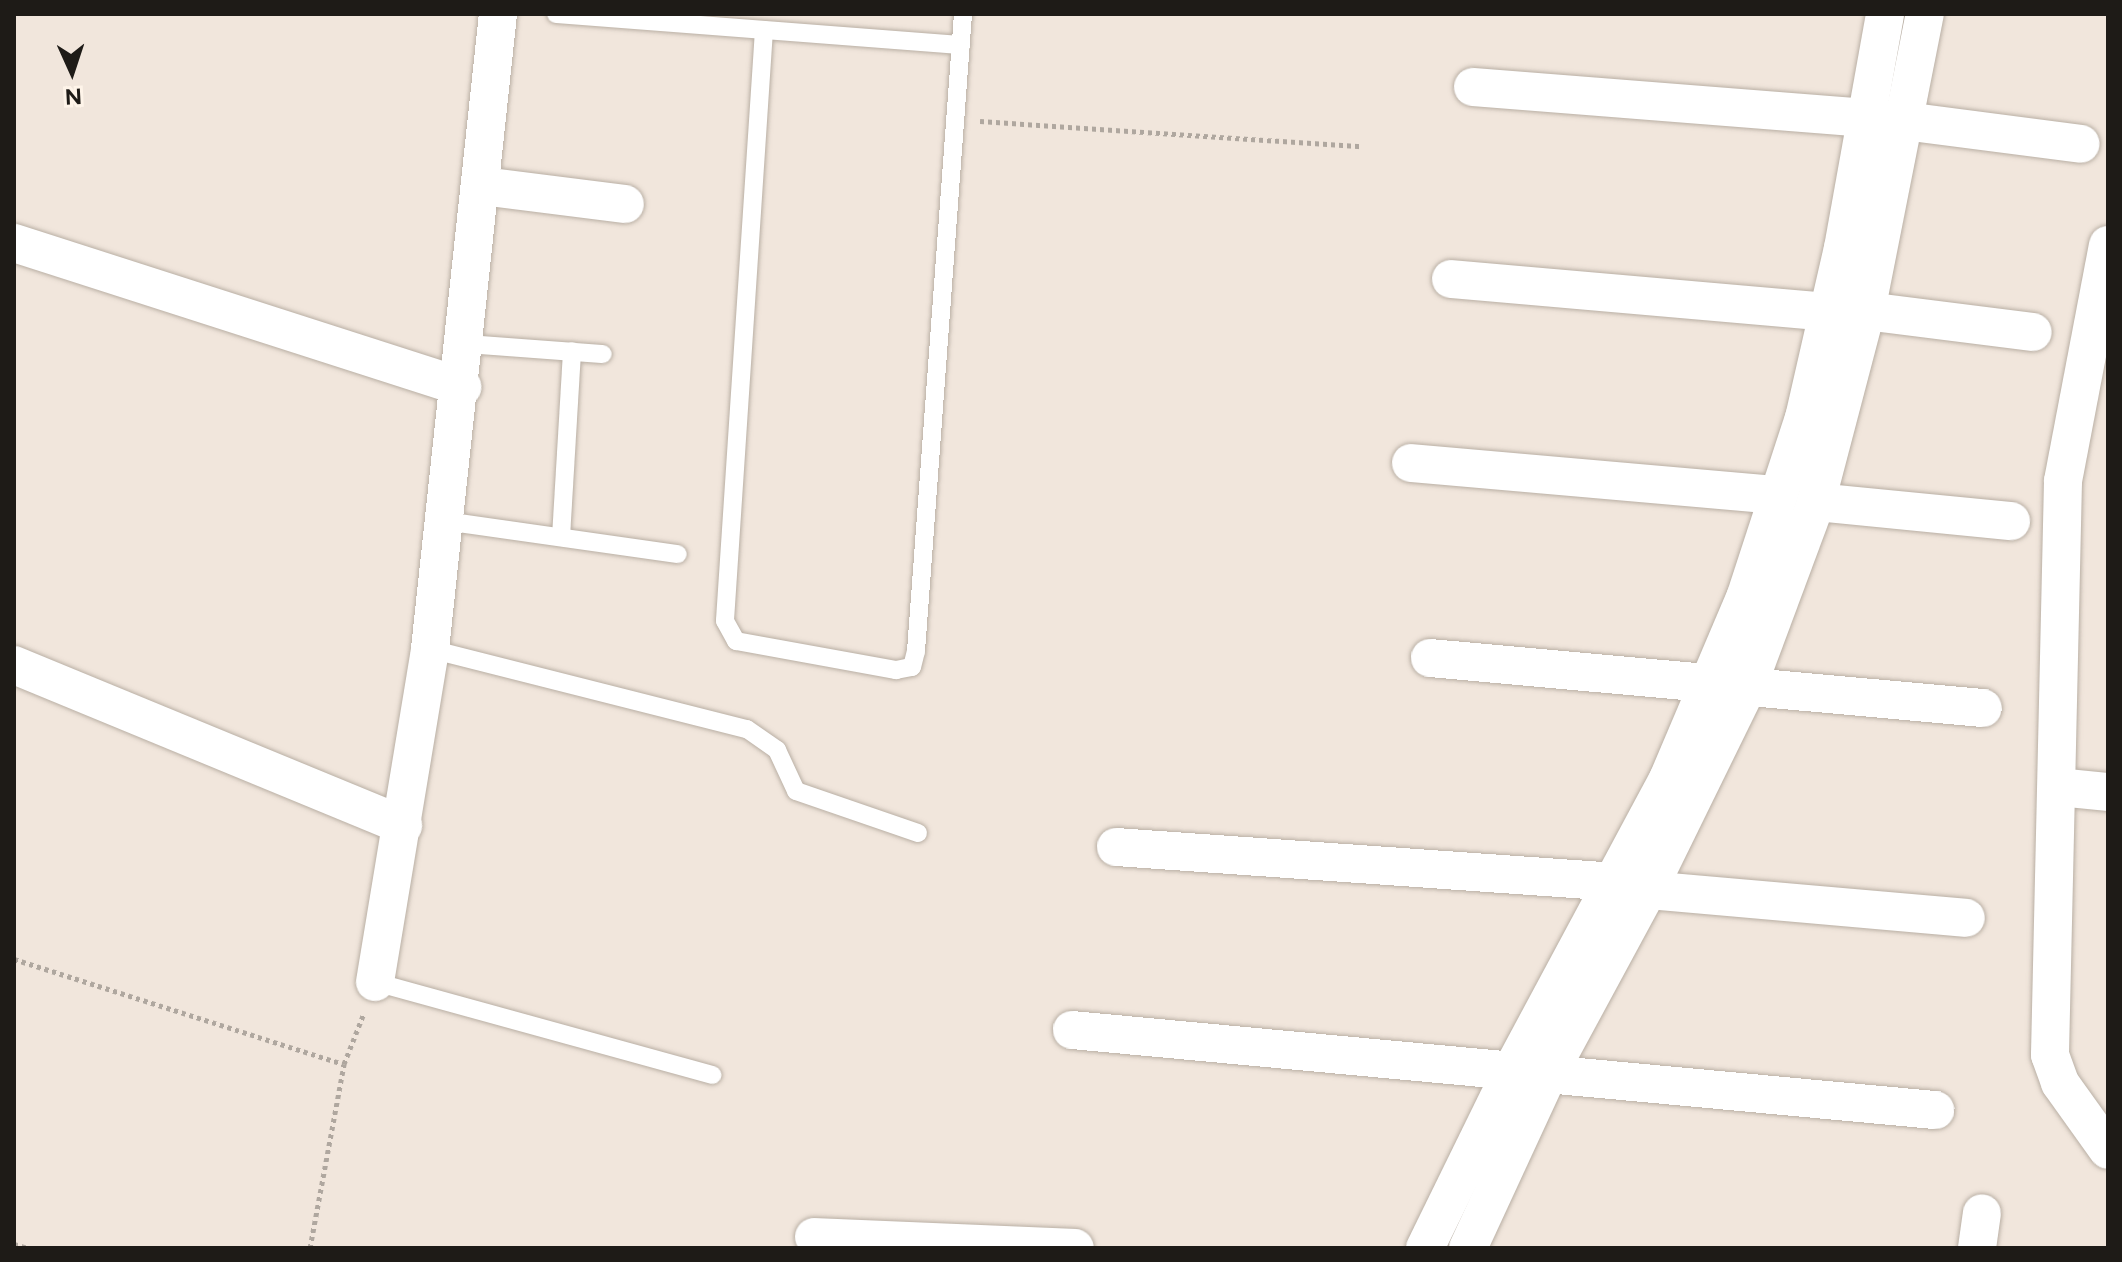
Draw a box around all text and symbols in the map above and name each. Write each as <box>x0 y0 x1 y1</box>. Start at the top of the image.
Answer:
north arrow <box>32 32 112 112</box>
text: N <box>64 83 82 110</box>

